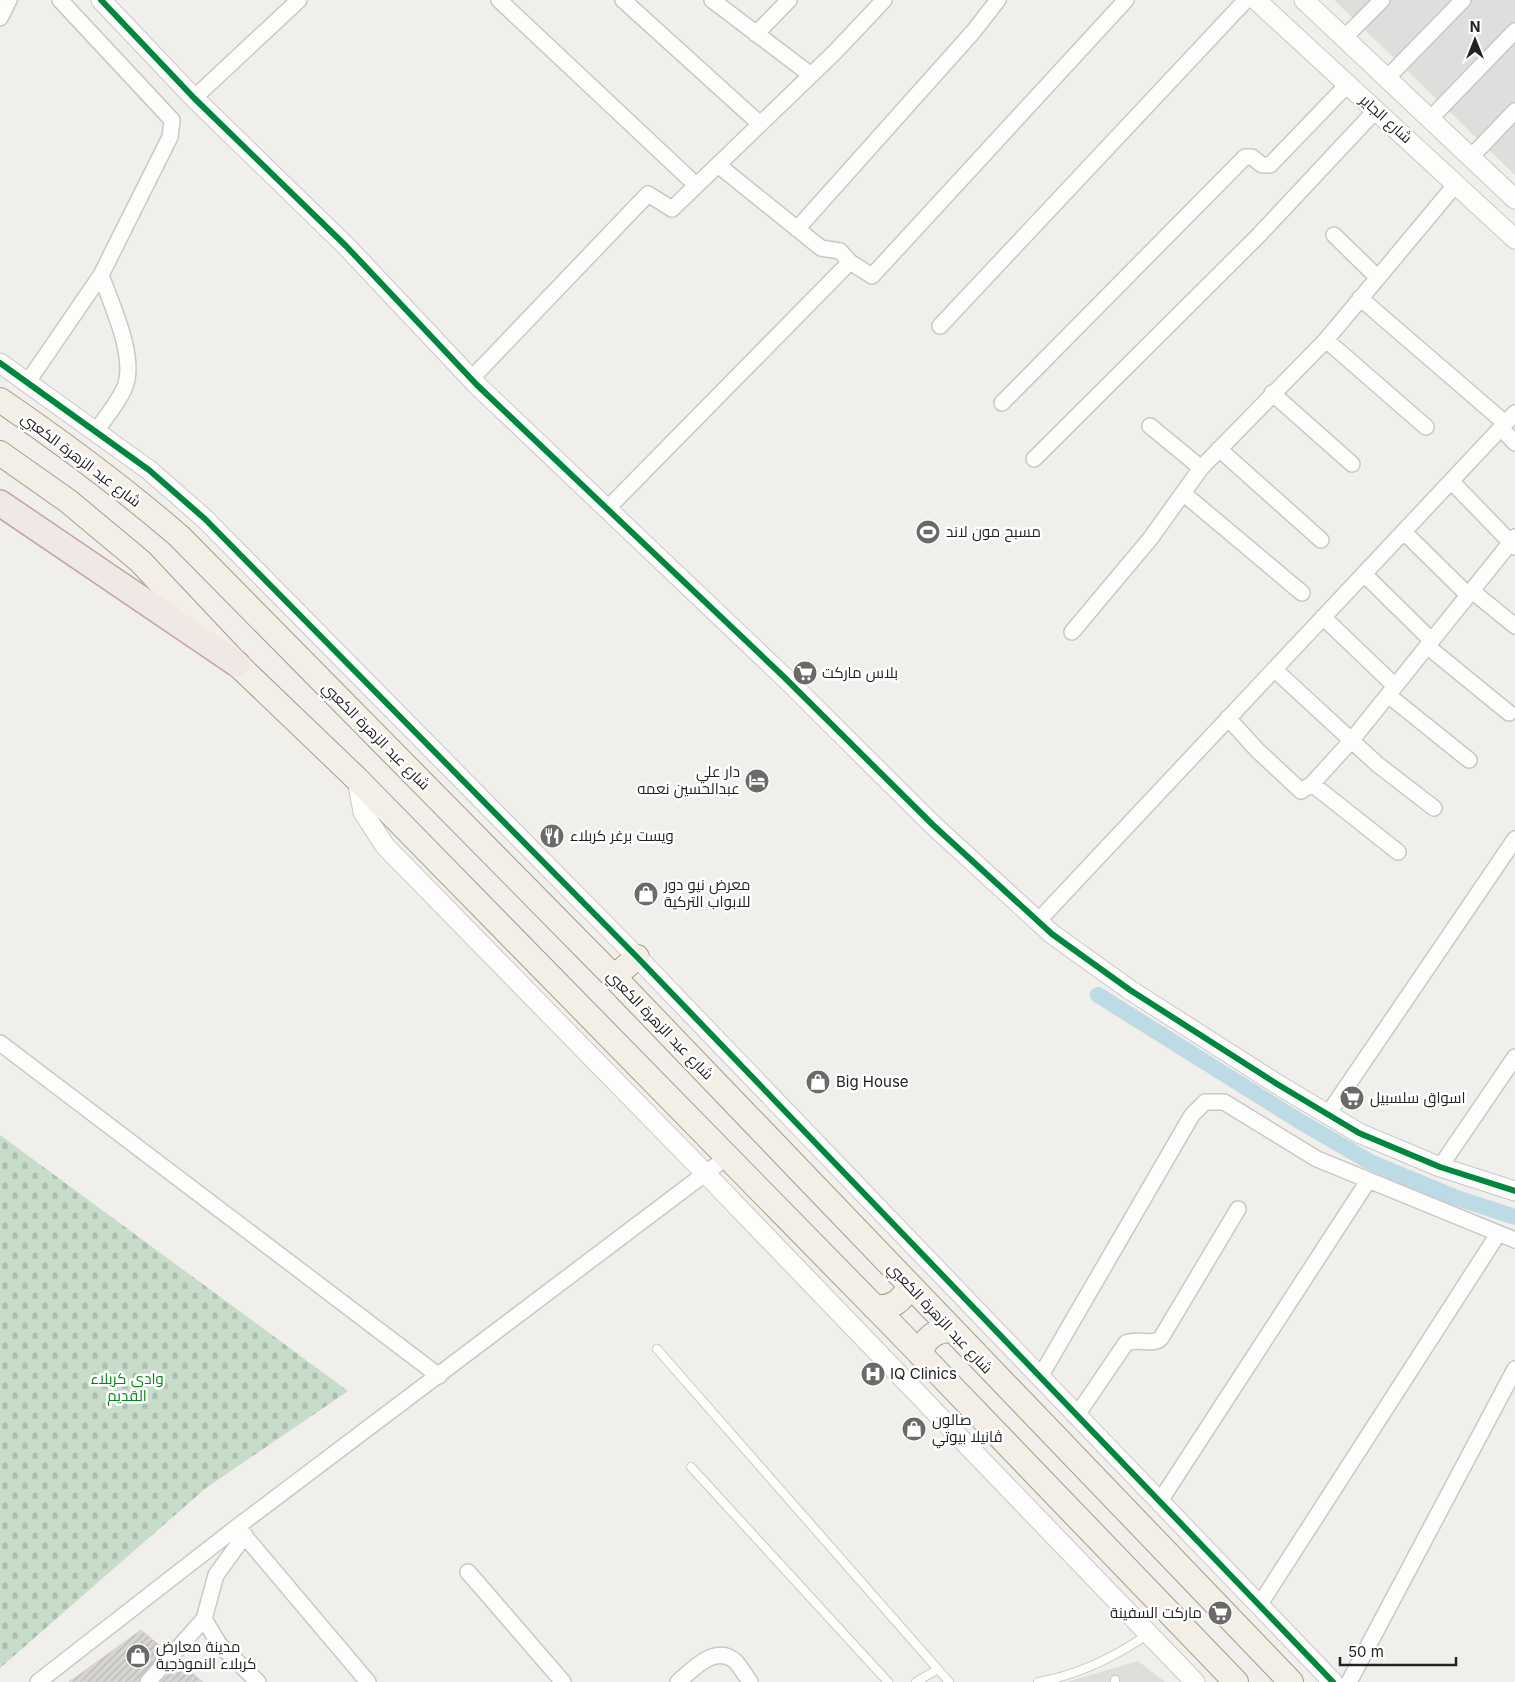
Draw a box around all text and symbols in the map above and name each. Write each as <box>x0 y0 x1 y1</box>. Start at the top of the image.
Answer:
north arrow <box>1450 15 1500 65</box>
text: N <box>1470 18 1480 35</box>
street label: شارع الجاير <box>1354 90 1416 148</box>
street label: شارع عبد الزهرة الكعبي <box>16 408 145 513</box>
sports icon: مسبح مون لاند <box>915 519 941 545</box>
place label: مسبح مون لاند <box>946 522 1041 543</box>
supermarket icon: بلاس ماركت <box>792 660 818 686</box>
place label: بلاس ماركت <box>822 663 898 683</box>
street label: شارع عبد الزهرة الكعبي <box>316 678 434 796</box>
place label: دار علي عبدالحسين نعمه <box>637 762 740 799</box>
hotel icon: دار علي عبدالحسين نعمه <box>744 768 770 794</box>
restaurant icon: ويست برغر كربلاء <box>539 823 565 849</box>
place label: ويست برغر كربلاء <box>570 826 674 845</box>
place label: معرض نيو دور للابواب التركية <box>663 875 751 911</box>
shop icon: معرض نيو دور للابواب التركية <box>633 881 659 907</box>
street label: شارع عبد الزهرة الكعبي <box>601 966 718 1086</box>
shop icon: Big House <box>805 1069 831 1095</box>
place label: Big House <box>836 1072 909 1091</box>
supermarket icon: اسواق سلسبيل <box>1339 1085 1365 1111</box>
place label: اسواق سلسبيل <box>1370 1088 1466 1108</box>
street label: شارع عبد الزهرة الكعبي <box>882 1258 997 1379</box>
hospital icon: IQ Clinics <box>860 1361 886 1387</box>
place label: IQ Clinics <box>890 1364 957 1383</box>
park label: وادي كربلاء القديم <box>90 1369 164 1406</box>
place label: صالون ڤانيلا بيوتي <box>932 1410 1003 1449</box>
shop icon: صالون ڤانيلا بيوتي <box>901 1416 927 1442</box>
supermarket icon: ماركت السفينة <box>1207 1600 1233 1626</box>
place label: ماركت السفينة <box>1110 1603 1202 1622</box>
scale bar <box>1340 1634 1456 1666</box>
place label: مدينة معارض كربلاء النموذجية <box>156 1637 256 1673</box>
text: 50 m <box>1348 1642 1384 1661</box>
shop icon: مدينة معارض كربلاء النموذجية <box>125 1643 151 1669</box>

